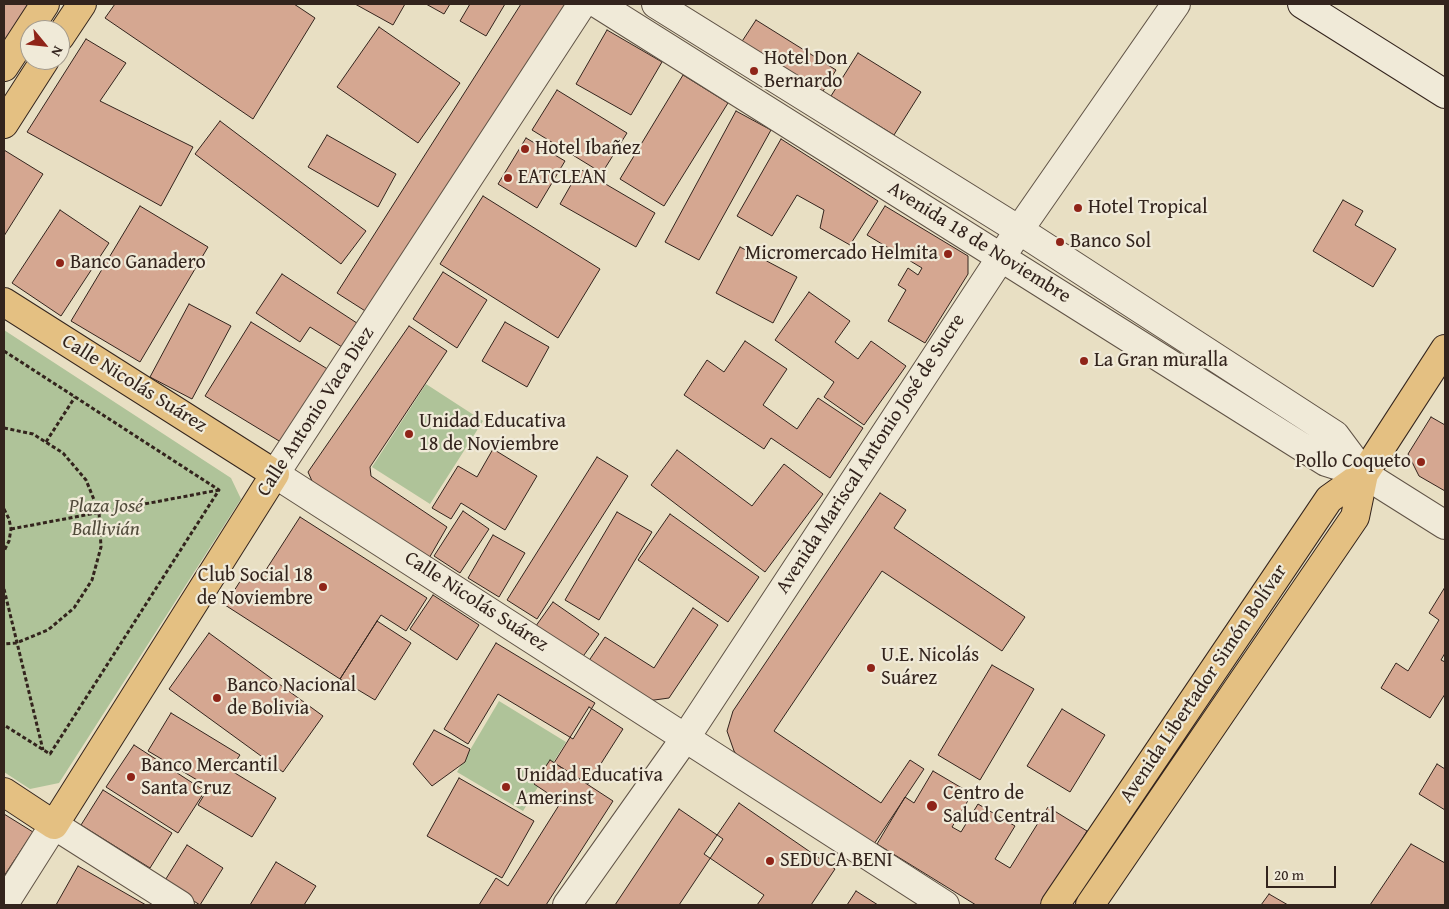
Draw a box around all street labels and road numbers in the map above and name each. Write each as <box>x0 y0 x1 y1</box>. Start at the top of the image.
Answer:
street label: Avenida 18 de Noviembre <box>883 177 1075 309</box>
street label: Avenida Mariscal Antonio José de Sucre <box>771 310 971 598</box>
street label: Calle Antonio Vaca Diez <box>252 323 380 501</box>
street label: Calle Nicolás Suárez <box>57 330 211 438</box>
street label: Calle Nicolás Suárez <box>400 547 552 657</box>
street label: Avenida Libertador Simón Bolívar <box>1115 560 1293 808</box>

